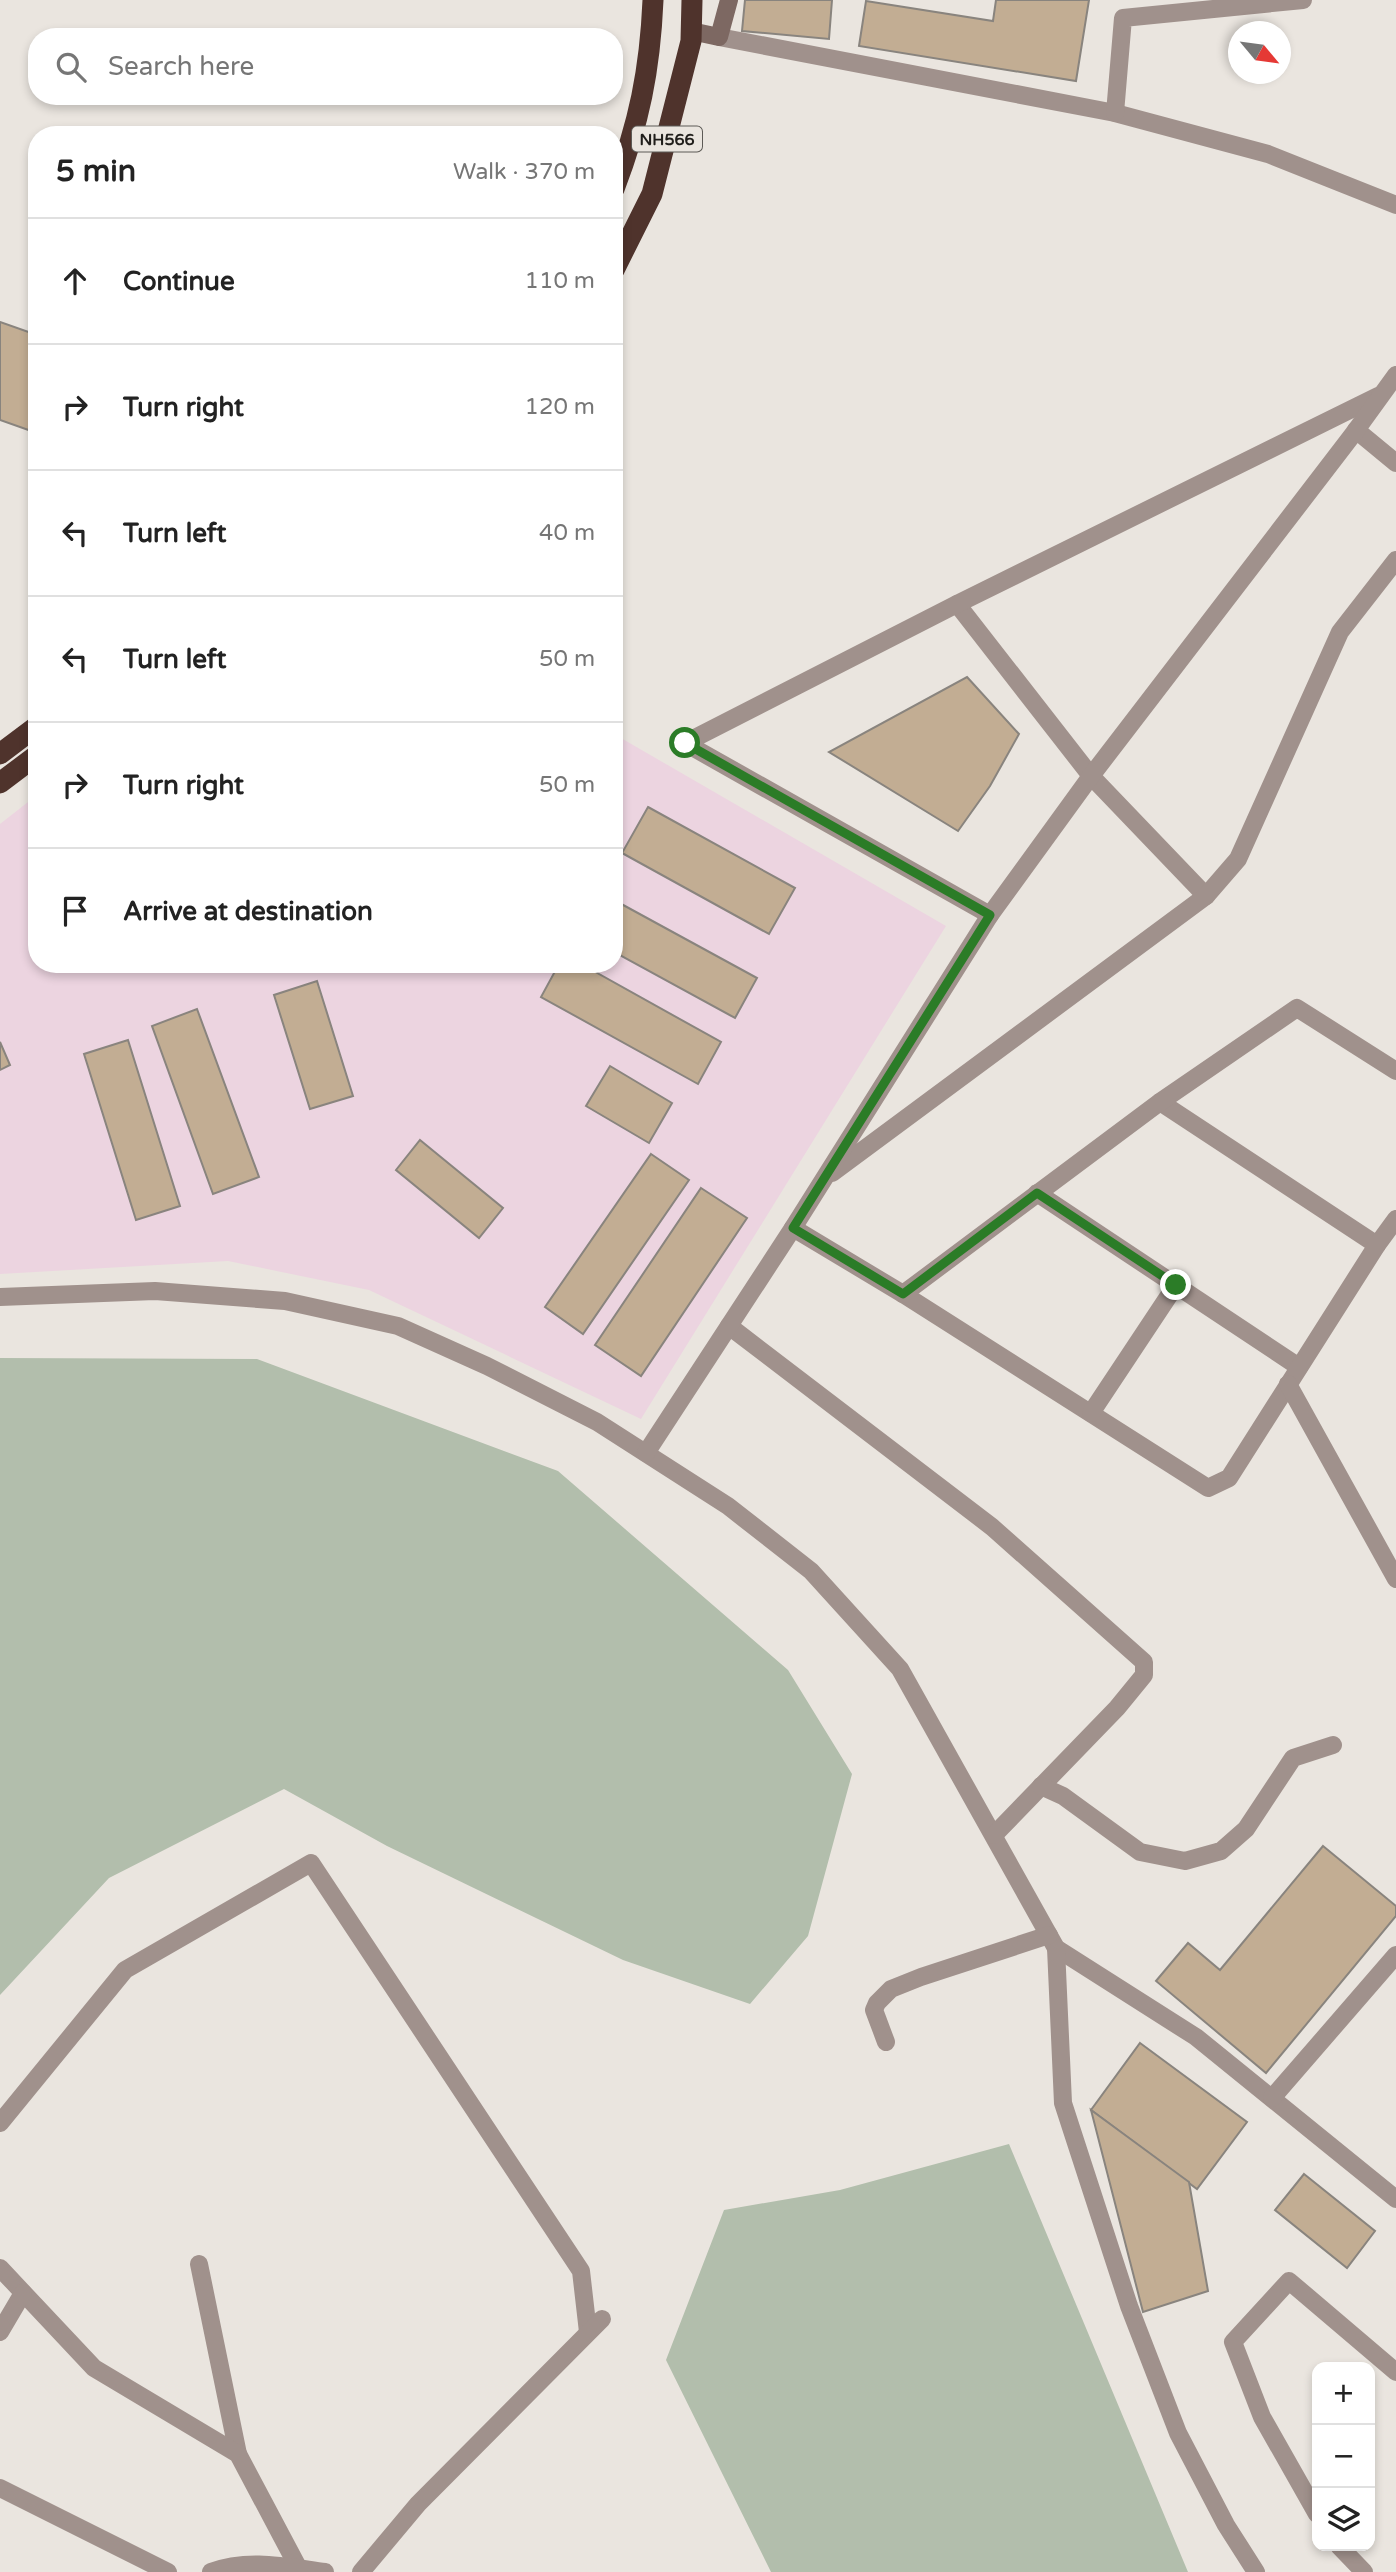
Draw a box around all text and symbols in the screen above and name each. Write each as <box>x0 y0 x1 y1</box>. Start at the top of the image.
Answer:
north arrow <box>1228 21 1291 84</box>
search box <box>28 28 623 105</box>
icon: search <box>52 48 90 86</box>
text: Search here <box>108 51 254 82</box>
road number: NH566 <box>632 127 702 152</box>
text: 5 min <box>56 153 136 190</box>
text: Walk · 370 m <box>453 158 595 186</box>
icon: ahead <box>56 262 94 300</box>
text: Continue <box>123 266 235 297</box>
text: 110 m <box>525 267 595 295</box>
icon: right <box>56 388 94 426</box>
text: Turn right <box>123 392 244 423</box>
text: 120 m <box>525 393 595 421</box>
icon: left <box>56 514 94 552</box>
text: Turn left <box>123 518 226 549</box>
text: 40 m <box>539 519 595 547</box>
icon: left <box>56 640 94 678</box>
text: Turn left <box>123 644 226 675</box>
text: 50 m <box>539 645 595 673</box>
route start <box>669 727 700 758</box>
icon: right <box>56 766 94 804</box>
text: Turn right <box>123 770 244 801</box>
text: 50 m <box>539 771 595 799</box>
icon: arrive <box>56 892 94 930</box>
text: Arrive at destination <box>123 896 373 927</box>
route end <box>1160 1269 1191 1300</box>
map controls <box>1312 2362 1375 2551</box>
button: + <box>1312 2362 1375 2425</box>
button: − <box>1312 2425 1375 2488</box>
button: layers <box>1312 2488 1375 2551</box>

